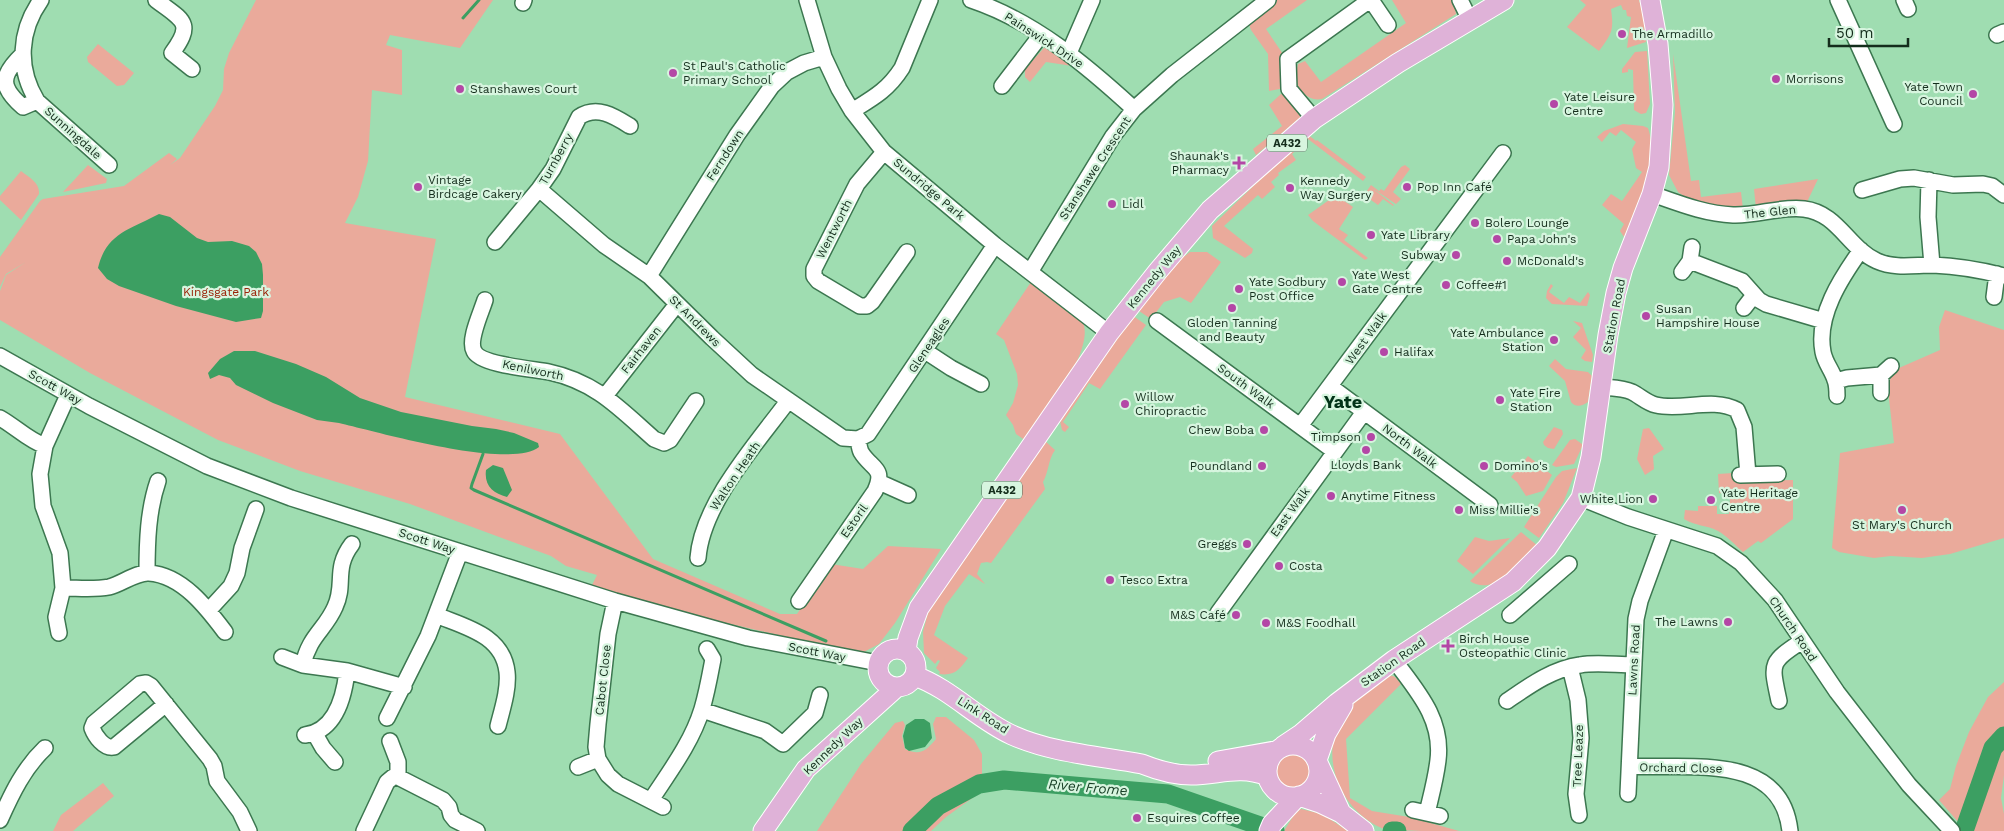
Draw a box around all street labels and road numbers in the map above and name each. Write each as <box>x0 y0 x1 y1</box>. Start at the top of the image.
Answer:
street label: Painswick Drive <box>1002 9 1086 71</box>
street label: Sunningdale <box>42 104 104 162</box>
street label: Stanshawe Crescent <box>1056 114 1134 222</box>
street label: Ferndown <box>703 127 747 183</box>
street label: Turnberry <box>536 130 576 187</box>
road number: A432 <box>1267 134 1307 152</box>
street label: Sundridge Park <box>890 155 968 223</box>
street label: Wentworth <box>813 197 855 261</box>
street label: The Glen <box>1743 202 1797 222</box>
street label: Kennedy Way <box>1124 242 1184 311</box>
street label: Station Road <box>1600 278 1628 354</box>
street label: St Andrews <box>666 292 724 350</box>
street label: West Walk <box>1342 309 1390 367</box>
street label: Gleneagles <box>905 315 953 375</box>
street label: Fairhaven <box>618 324 664 376</box>
street label: Kenilworth <box>501 357 565 383</box>
street label: South Walk <box>1215 361 1277 411</box>
street label: Scott Way <box>26 367 85 408</box>
street label: North Walk <box>1380 421 1440 471</box>
street label: Walton Heath <box>707 439 763 513</box>
road number: A432 <box>982 482 1022 498</box>
street label: East Walk <box>1267 484 1313 540</box>
street label: Estoril <box>837 501 871 541</box>
street label: Scott Way <box>397 525 458 557</box>
street label: Church Road <box>1766 594 1820 664</box>
street label: Lawns Road <box>1625 624 1643 696</box>
street label: Station Road <box>1358 635 1428 689</box>
street label: Scott Way <box>787 640 848 665</box>
street label: Cabot Close <box>592 644 614 716</box>
street label: Link Road <box>955 693 1011 737</box>
street label: Kennedy Way <box>800 714 866 778</box>
street label: Tree Leaze <box>1570 724 1586 788</box>
street label: Orchard Close <box>1639 760 1723 776</box>

